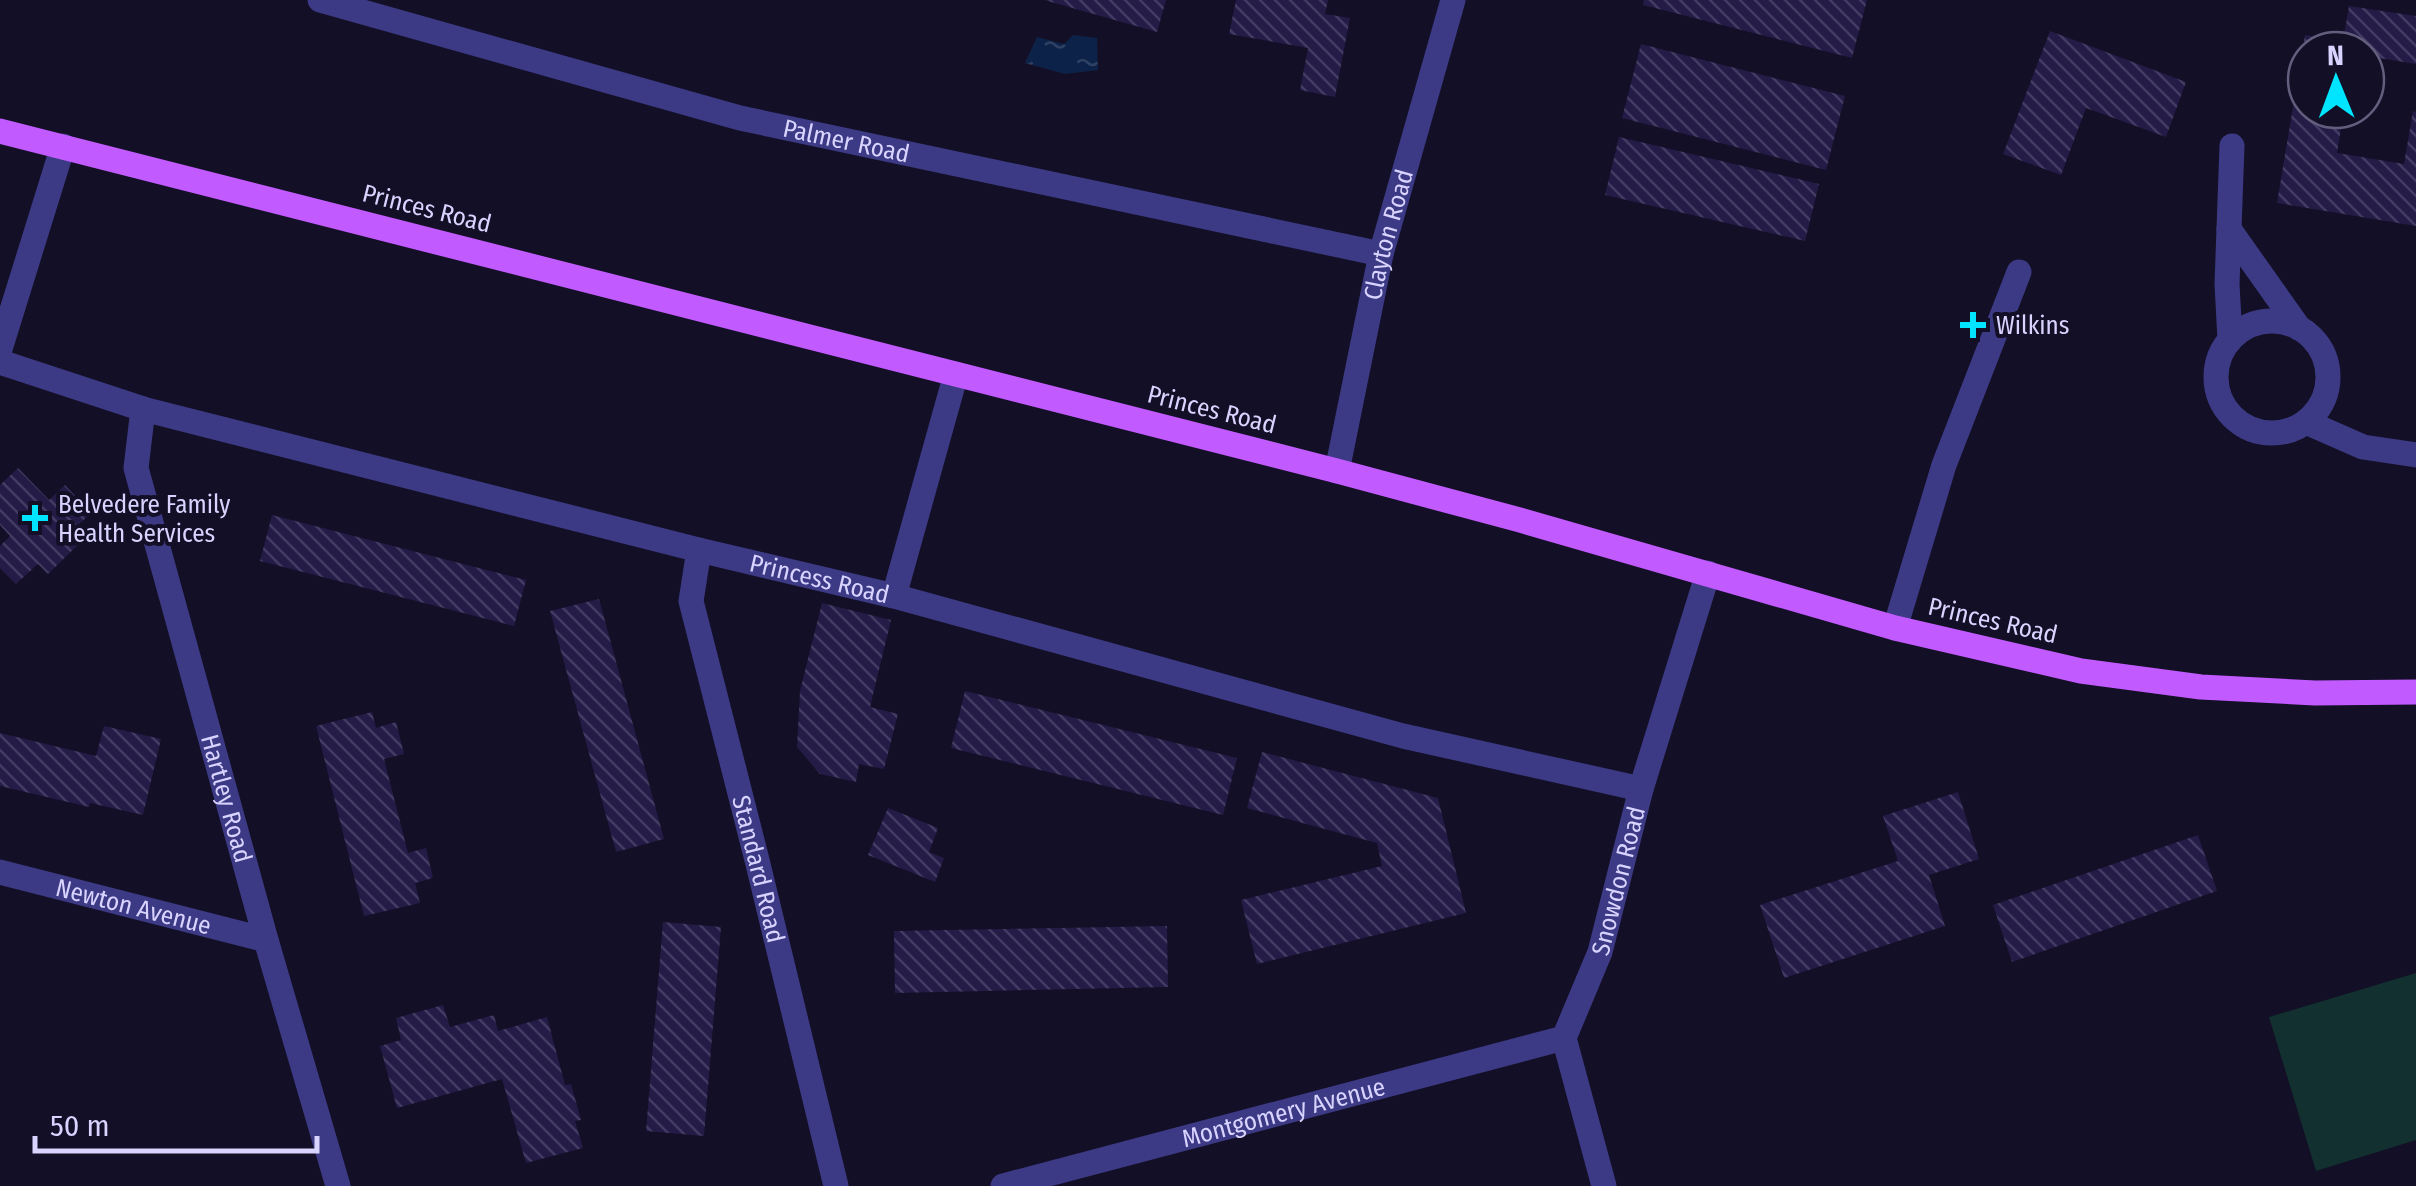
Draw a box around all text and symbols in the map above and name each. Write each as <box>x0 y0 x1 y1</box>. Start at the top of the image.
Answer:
north arrow <box>2286 30 2386 130</box>
text: N <box>2327 39 2344 72</box>
street label: Palmer Road <box>780 114 912 170</box>
street label: Clayton Road <box>1358 166 1420 303</box>
street label: Princes Road <box>359 178 494 239</box>
place label: Wilkins <box>1996 311 2069 341</box>
marker: Wilkins <box>1960 312 1986 338</box>
street label: Princes Road <box>1144 379 1279 440</box>
place label: Belvedere Family Health Services <box>58 490 230 549</box>
marker: Belvedere Family Health Services <box>22 505 48 531</box>
street label: Princess Road <box>747 548 892 610</box>
street label: Princes Road <box>1925 592 2060 650</box>
street label: Hartley Road <box>194 731 258 866</box>
street label: Standard Road <box>725 792 791 946</box>
street label: Snowdon Road <box>1586 803 1652 959</box>
street label: Newton Avenue <box>53 873 214 941</box>
street label: Montgomery Avenue <box>1179 1072 1389 1154</box>
scale bar <box>35 1091 318 1153</box>
text: 50 m <box>50 1108 110 1144</box>

